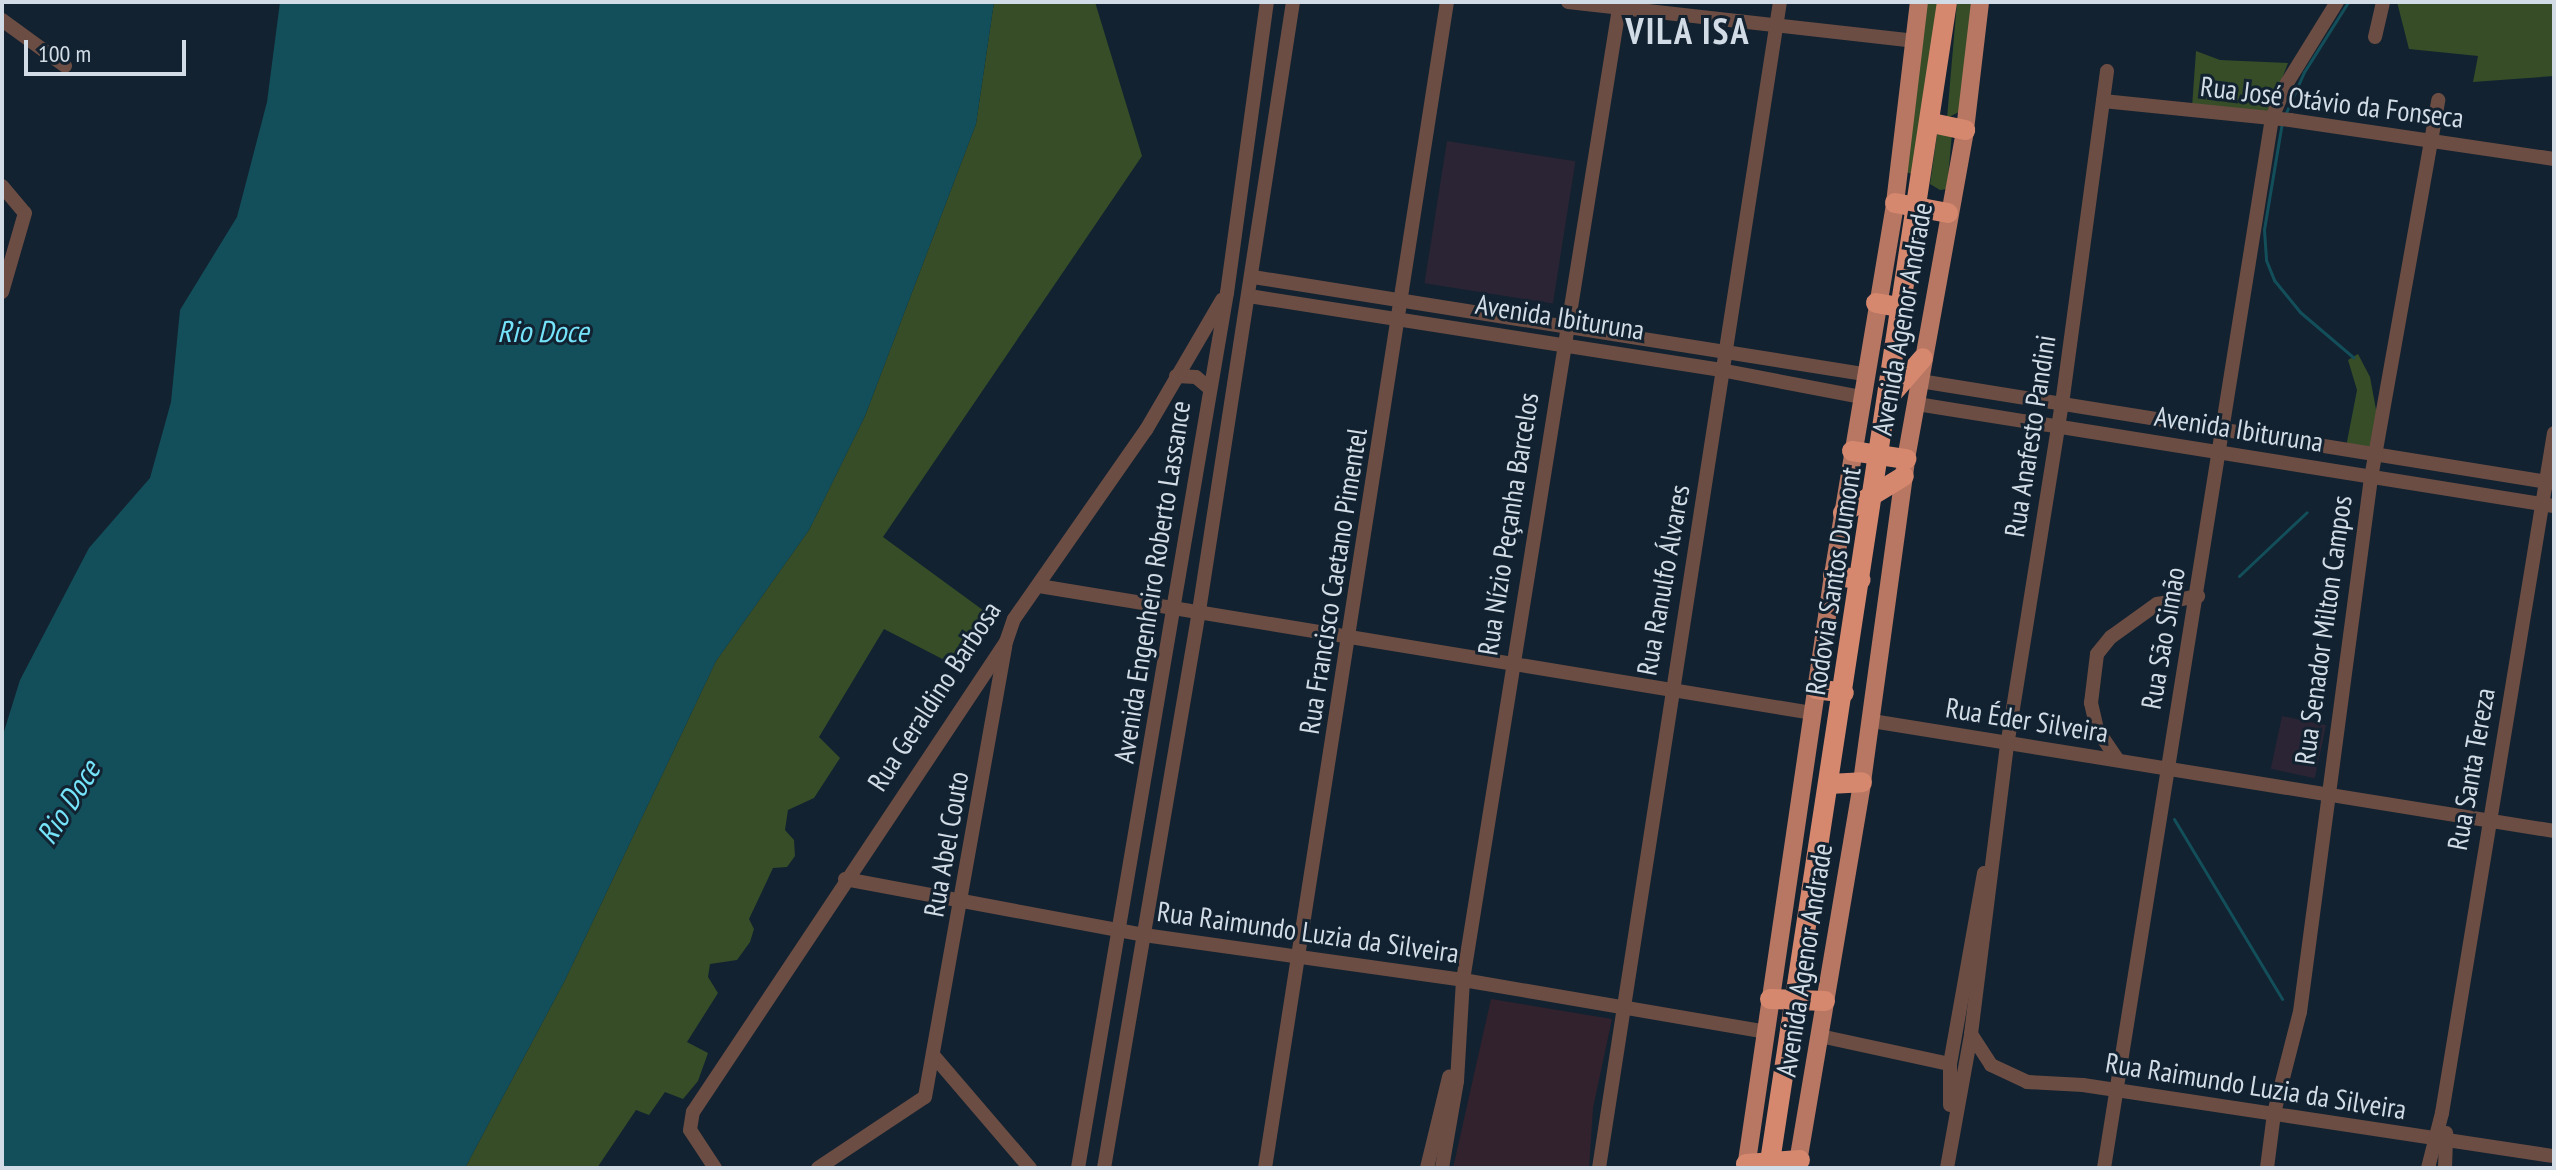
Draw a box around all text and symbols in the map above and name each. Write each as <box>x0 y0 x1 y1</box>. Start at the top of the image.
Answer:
district label: VILA ISA <box>1625 9 1751 53</box>
scale bar <box>28 24 190 74</box>
text: 100 m <box>38 38 91 69</box>
street label: Rua José Otávio da Fonseca <box>2198 69 2466 135</box>
street label: Avenida Agenor Andrade <box>1865 199 1939 439</box>
street label: Avenida Ibituruna <box>1473 287 1647 347</box>
water label: Rio Doce <box>497 313 589 349</box>
street label: Rua Anafesto Pandini <box>1997 332 2063 540</box>
street label: Rua Nízio Peçanha Barcelos <box>1471 390 1545 658</box>
street label: Avenida Engenheiro Roberto Lassance <box>1107 398 1197 766</box>
street label: Avenida Ibituruna <box>2152 399 2326 459</box>
street label: Rua Francisco Caetano Pimentel <box>1292 426 1374 736</box>
street label: Rodovia Santos Dumont <box>1798 465 1868 697</box>
street label: Rua Ranulfo Álvares <box>1630 482 1696 678</box>
street label: Rua Senador Milton Campos <box>2287 493 2359 767</box>
street label: Rua São Simão <box>2134 564 2192 712</box>
street label: Rua Geraldino Barbosa <box>860 595 1008 797</box>
street label: Rua Santa Tereza <box>2440 685 2502 853</box>
street label: Rua Éder Silveira <box>1943 691 2111 749</box>
water label: Rio Doce <box>28 754 108 850</box>
street label: Rua Abel Couto <box>917 768 975 920</box>
street label: Avenida Agenor Andrade <box>1769 840 1839 1080</box>
street label: Rua Raimundo Luzia da Silveira <box>1155 894 1461 970</box>
street label: Rua Raimundo Luzia da Silveira <box>2103 1046 2409 1126</box>

